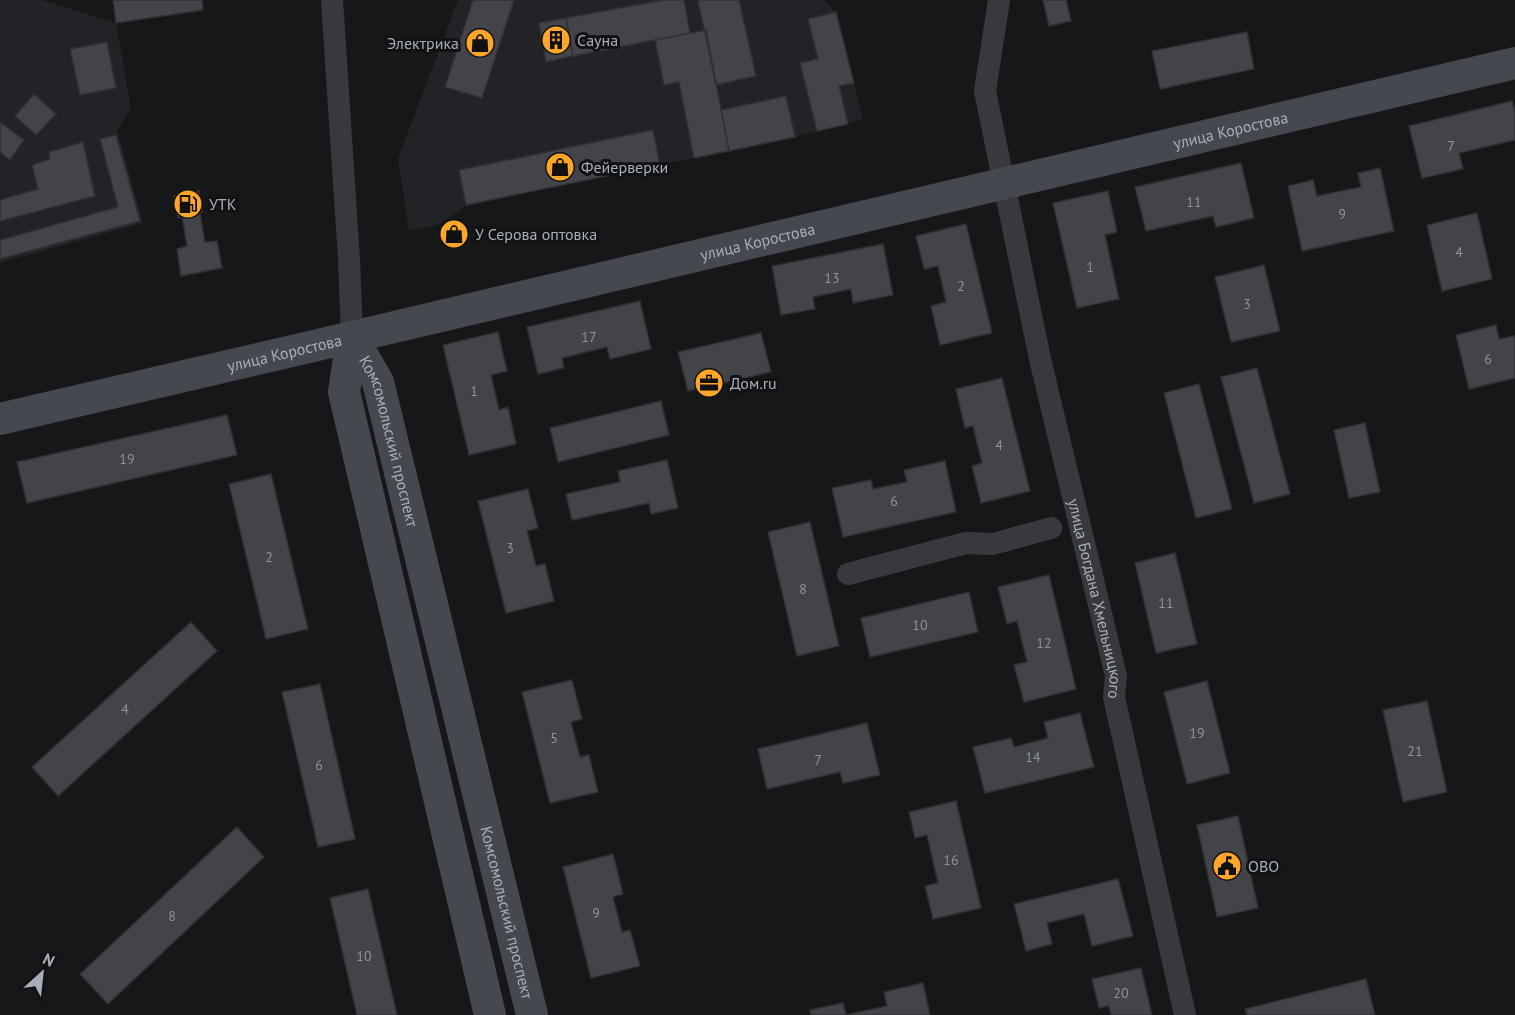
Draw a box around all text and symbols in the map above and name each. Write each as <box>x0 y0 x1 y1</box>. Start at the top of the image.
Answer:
building icon: Сауна <box>540 24 572 56</box>
shop icon: Электрика <box>464 27 496 59</box>
place label: Сауна <box>577 30 618 50</box>
place label: Электрика <box>387 33 459 53</box>
street label: улица Коростова <box>1171 107 1290 153</box>
house number: 7 <box>1447 137 1455 155</box>
shop icon: Фейерверки <box>544 151 576 183</box>
place label: Фейерверки <box>581 157 668 177</box>
fuel station icon: УТК <box>172 188 204 220</box>
house number: 11 <box>1186 193 1202 211</box>
place label: УТК <box>209 194 237 214</box>
house number: 9 <box>1338 205 1346 223</box>
shop icon: У Серова оптовка <box>438 218 470 250</box>
street label: улица Коростова <box>698 218 817 265</box>
place label: У Серова оптовка <box>475 224 597 244</box>
house number: 4 <box>1455 243 1463 261</box>
house number: 1 <box>1086 258 1094 276</box>
house number: 13 <box>824 269 840 287</box>
house number: 2 <box>957 277 965 295</box>
house number: 3 <box>1243 295 1251 313</box>
house number: 17 <box>581 328 597 346</box>
street label: улица Коростова <box>225 330 344 376</box>
house number: 6 <box>1484 350 1492 368</box>
street label: Комсомольский проспект <box>355 352 423 530</box>
office icon: Дом.ru <box>693 367 725 399</box>
place label: Дом.ru <box>730 373 777 393</box>
house number: 1 <box>470 382 478 400</box>
house number: 4 <box>995 436 1003 454</box>
house number: 19 <box>119 450 135 468</box>
house number: 6 <box>890 492 898 510</box>
street label: улица Богдана Хмельницкого <box>1064 497 1126 700</box>
house number: 3 <box>506 539 514 557</box>
house number: 2 <box>265 548 273 566</box>
house number: 8 <box>799 580 807 598</box>
house number: 11 <box>1158 594 1174 612</box>
house number: 10 <box>912 616 928 634</box>
house number: 12 <box>1036 634 1052 652</box>
house number: 4 <box>121 700 129 718</box>
house number: 19 <box>1189 724 1205 742</box>
house number: 5 <box>550 729 558 747</box>
house number: 21 <box>1407 742 1423 760</box>
house number: 14 <box>1025 748 1041 766</box>
house number: 7 <box>814 751 822 769</box>
house number: 6 <box>315 756 323 774</box>
street label: Комсомольский проспект <box>476 824 538 1002</box>
public building icon: ОВО <box>1211 850 1243 882</box>
house number: 16 <box>943 851 959 869</box>
place label: ОВО <box>1248 856 1279 876</box>
house number: 9 <box>592 904 600 922</box>
house number: 8 <box>168 907 176 925</box>
north arrow <box>12 943 72 1003</box>
house number: 10 <box>356 947 372 965</box>
text: N <box>40 948 58 971</box>
house number: 20 <box>1113 984 1129 1002</box>

